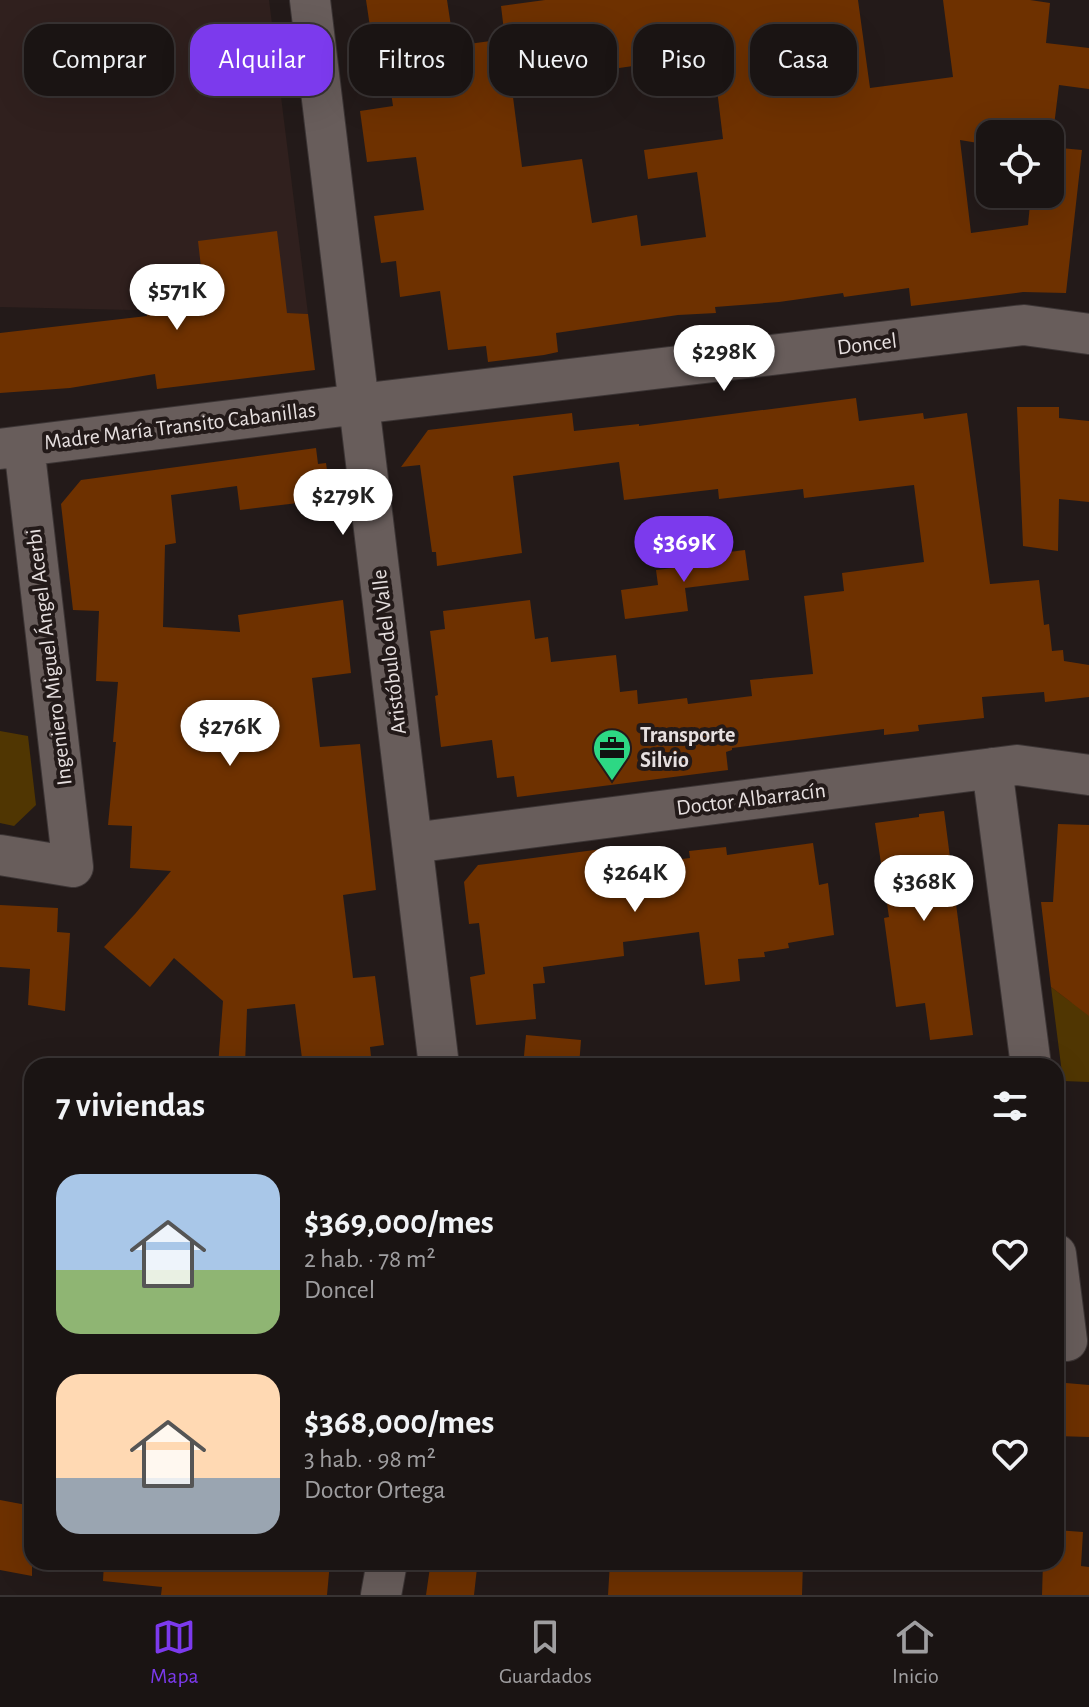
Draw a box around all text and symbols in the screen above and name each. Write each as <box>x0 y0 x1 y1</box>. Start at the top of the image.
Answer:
chip: Comprar <box>24 24 174 96</box>
chip: Alquilar <box>190 24 333 96</box>
chip: Filtros <box>349 24 473 96</box>
chip: Nuevo <box>489 24 617 96</box>
chip: Piso <box>633 24 734 96</box>
chip: Casa <box>750 24 857 96</box>
map controls <box>976 120 1064 208</box>
button: locate <box>976 120 1064 208</box>
pin: $571K <box>121 264 233 332</box>
text: $571K <box>148 277 206 303</box>
pin: $298K <box>668 325 780 393</box>
street label: Doncel <box>836 329 898 359</box>
text: $298K <box>692 338 756 364</box>
street label: Madre María Transito Cabanillas <box>43 398 317 454</box>
pin: $279K <box>287 469 399 537</box>
text: $279K <box>312 482 374 508</box>
pin: $369K <box>628 516 740 584</box>
street label: Ingeniero Miguel Ángel Acerbi <box>21 527 76 787</box>
text: $369K <box>652 529 716 555</box>
street label: Aristóbulo del Valle <box>368 568 410 736</box>
pin: $276K <box>174 700 286 768</box>
text: $276K <box>199 713 261 739</box>
place label: Transporte Silvio <box>640 724 735 771</box>
office icon: Transporte Silvio <box>591 727 633 782</box>
street label: Doctor Albarracín <box>675 779 827 819</box>
pin: $264K <box>579 846 691 914</box>
pin: $368K <box>868 855 980 923</box>
text: $264K <box>603 859 667 885</box>
text: $368K <box>892 868 956 894</box>
icon: filters <box>988 1084 1032 1128</box>
text: 7 viviendas <box>56 1089 205 1123</box>
icon: home <box>120 1206 216 1302</box>
text: $369,000/mes <box>304 1206 494 1240</box>
icon: heart <box>988 1232 1032 1276</box>
text: 2 hab. · 78 m² <box>304 1246 436 1272</box>
text: Doncel <box>304 1277 375 1303</box>
icon: home <box>120 1406 216 1502</box>
text: $368,000/mes <box>304 1406 494 1440</box>
icon: heart <box>988 1432 1032 1476</box>
text: 3 hab. · 98 m² <box>304 1446 436 1472</box>
text: Doctor Ortega <box>304 1477 446 1503</box>
tab: Mapa <box>150 1615 199 1689</box>
tab: Guardados <box>499 1615 592 1689</box>
tab: Inicio <box>892 1615 939 1689</box>

